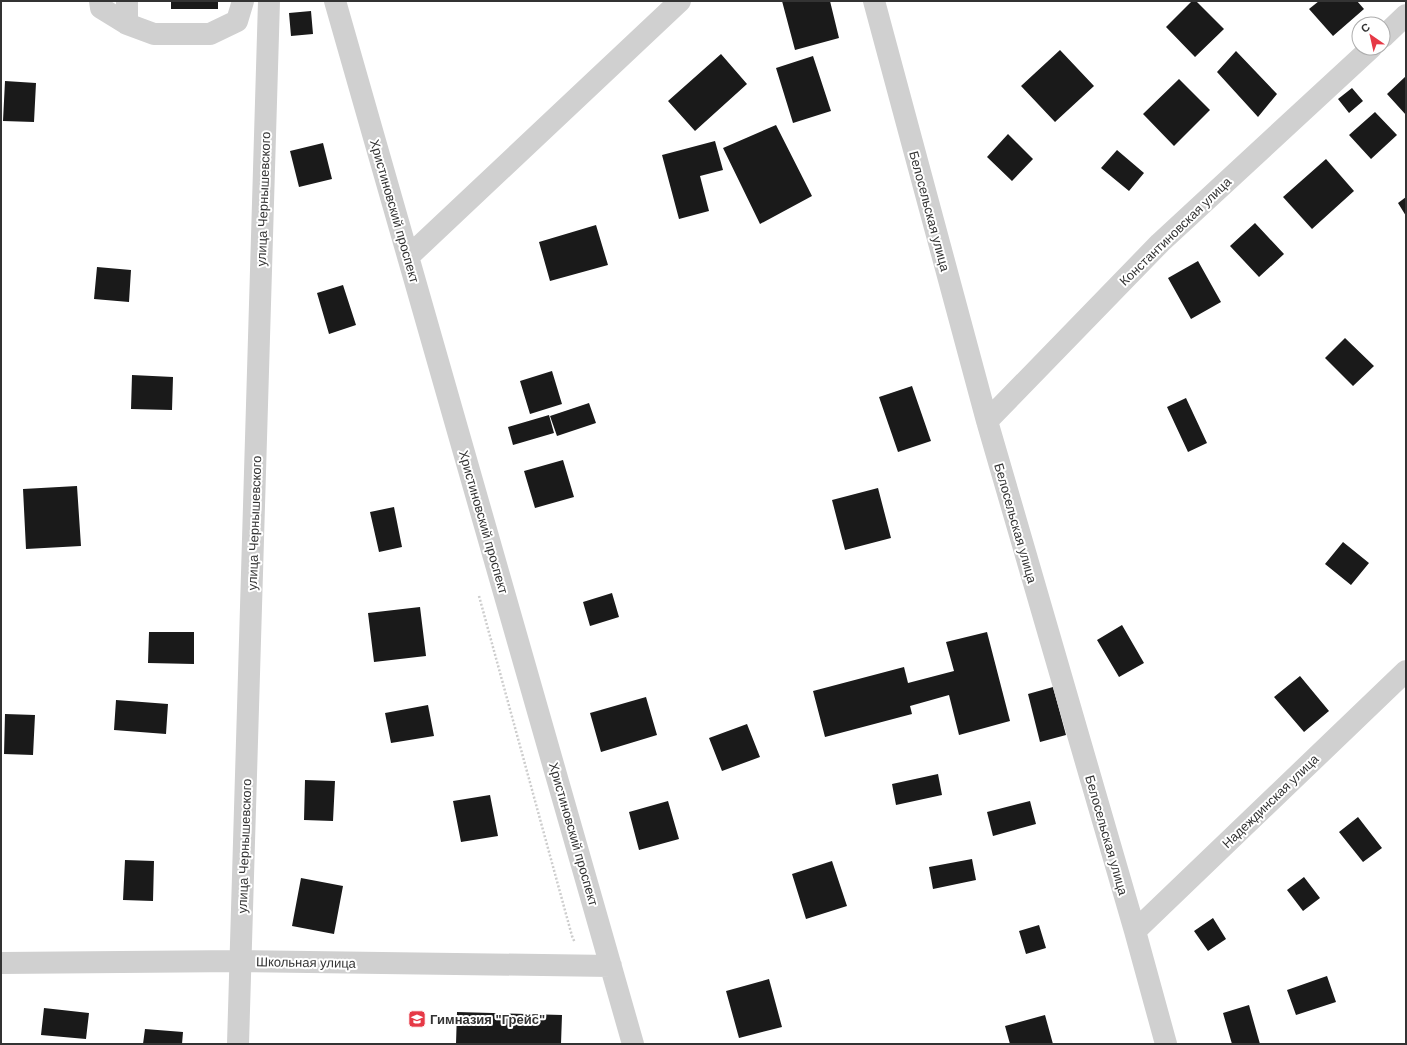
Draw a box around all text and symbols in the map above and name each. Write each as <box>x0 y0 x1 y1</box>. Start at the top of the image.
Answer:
north arrow <box>1351 16 1391 56</box>
text: С <box>1359 20 1372 35</box>
street label: улица Чернышевского <box>254 131 273 267</box>
street label: Христиновский проспект <box>367 138 422 285</box>
street label: Белосельская улица <box>906 149 953 274</box>
street label: Константиновская улица <box>1116 174 1235 289</box>
street label: Христиновский проспект <box>456 449 511 596</box>
street label: улица Чернышевского <box>245 455 264 591</box>
street label: Белосельская улица <box>991 461 1040 586</box>
street label: Надеждинская улица <box>1219 751 1322 851</box>
street label: Христиновский проспект <box>546 761 601 908</box>
street label: Белосельская улица <box>1082 773 1131 898</box>
street label: улица Чернышевского <box>235 778 254 914</box>
street label: Школьная улица <box>256 954 357 971</box>
school or university icon: Гимназия "Грейс" <box>407 1009 427 1029</box>
place label: Гимназия "Грейс" <box>430 1012 545 1027</box>

